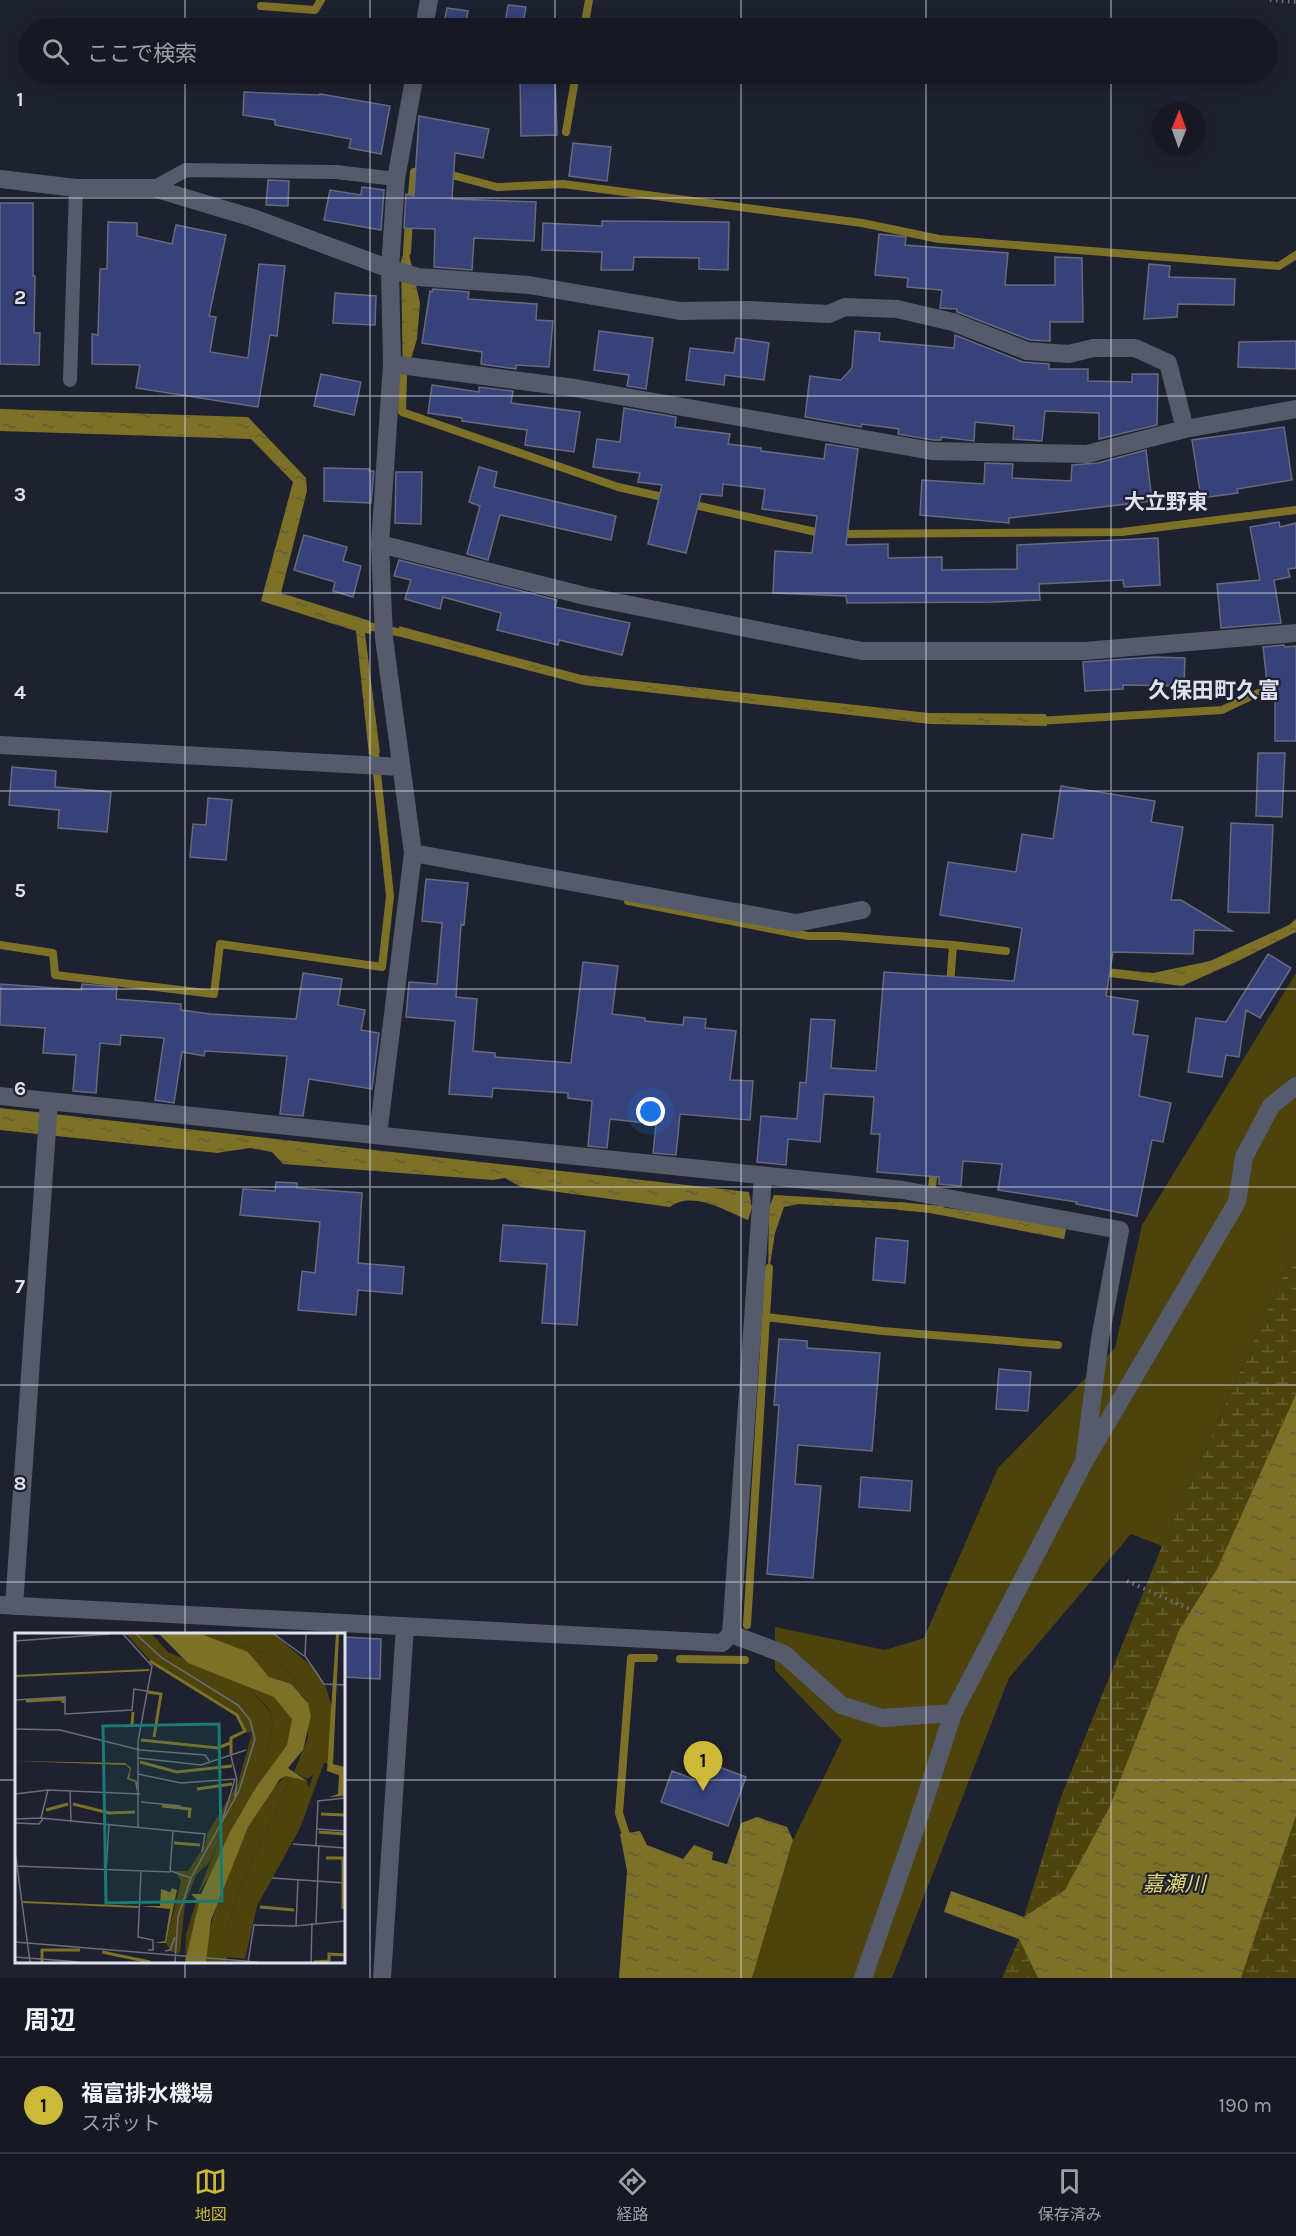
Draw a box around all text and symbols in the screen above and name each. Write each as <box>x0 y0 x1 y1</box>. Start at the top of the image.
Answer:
search box <box>18 18 1278 84</box>
icon: search <box>39 35 72 68</box>
text: ここで検索 <box>87 41 197 67</box>
text: 1 <box>16 88 24 111</box>
north arrow <box>1152 102 1206 156</box>
text: 2 <box>14 286 26 309</box>
text: 3 <box>14 483 26 506</box>
district label: 大立野東 <box>1124 490 1208 514</box>
district label: 久保田町久富 <box>1148 678 1280 704</box>
text: 4 <box>14 681 26 704</box>
text: 5 <box>14 879 26 902</box>
text: 6 <box>14 1077 26 1100</box>
your location <box>636 1097 665 1126</box>
text: 7 <box>15 1275 25 1298</box>
text: 8 <box>14 1472 26 1495</box>
inset map <box>15 1633 345 1963</box>
pin: 1 <box>684 1742 722 1791</box>
water label: 嘉瀬川 <box>1143 1872 1207 1896</box>
text: 周辺 <box>24 2005 76 2036</box>
text: 福富排水機場 <box>81 2081 213 2107</box>
text: 1 <box>40 2094 47 2117</box>
text: 190 m <box>1218 2094 1272 2117</box>
text: スポット <box>81 2112 161 2135</box>
tab: 地図 <box>194 2165 227 2225</box>
tab: 経路 <box>616 2165 649 2225</box>
tab: 保存済み <box>1038 2165 1102 2225</box>

